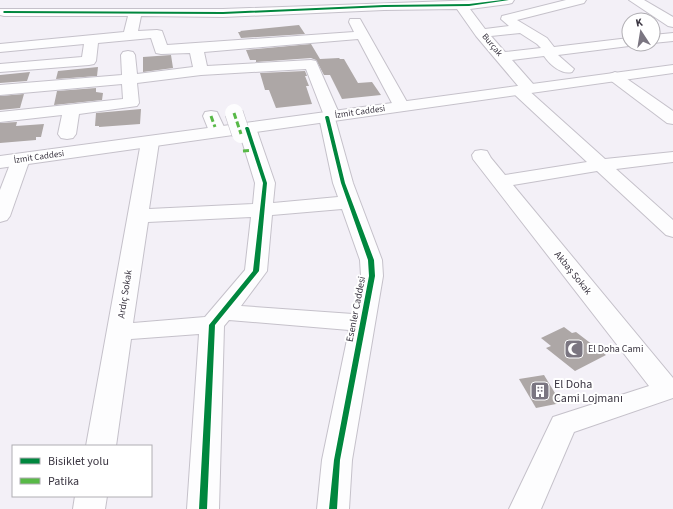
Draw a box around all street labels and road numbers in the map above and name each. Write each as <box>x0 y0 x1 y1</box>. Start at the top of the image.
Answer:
street label: Burçak <box>479 31 506 60</box>
street label: İzmit Caddesi <box>334 102 386 122</box>
street label: İzmit Caddesi <box>13 147 65 167</box>
street label: Akbaş Sokak <box>551 248 595 298</box>
street label: Ardıç Sokak <box>114 269 136 319</box>
street label: Esenler Caddesi <box>343 275 369 343</box>

